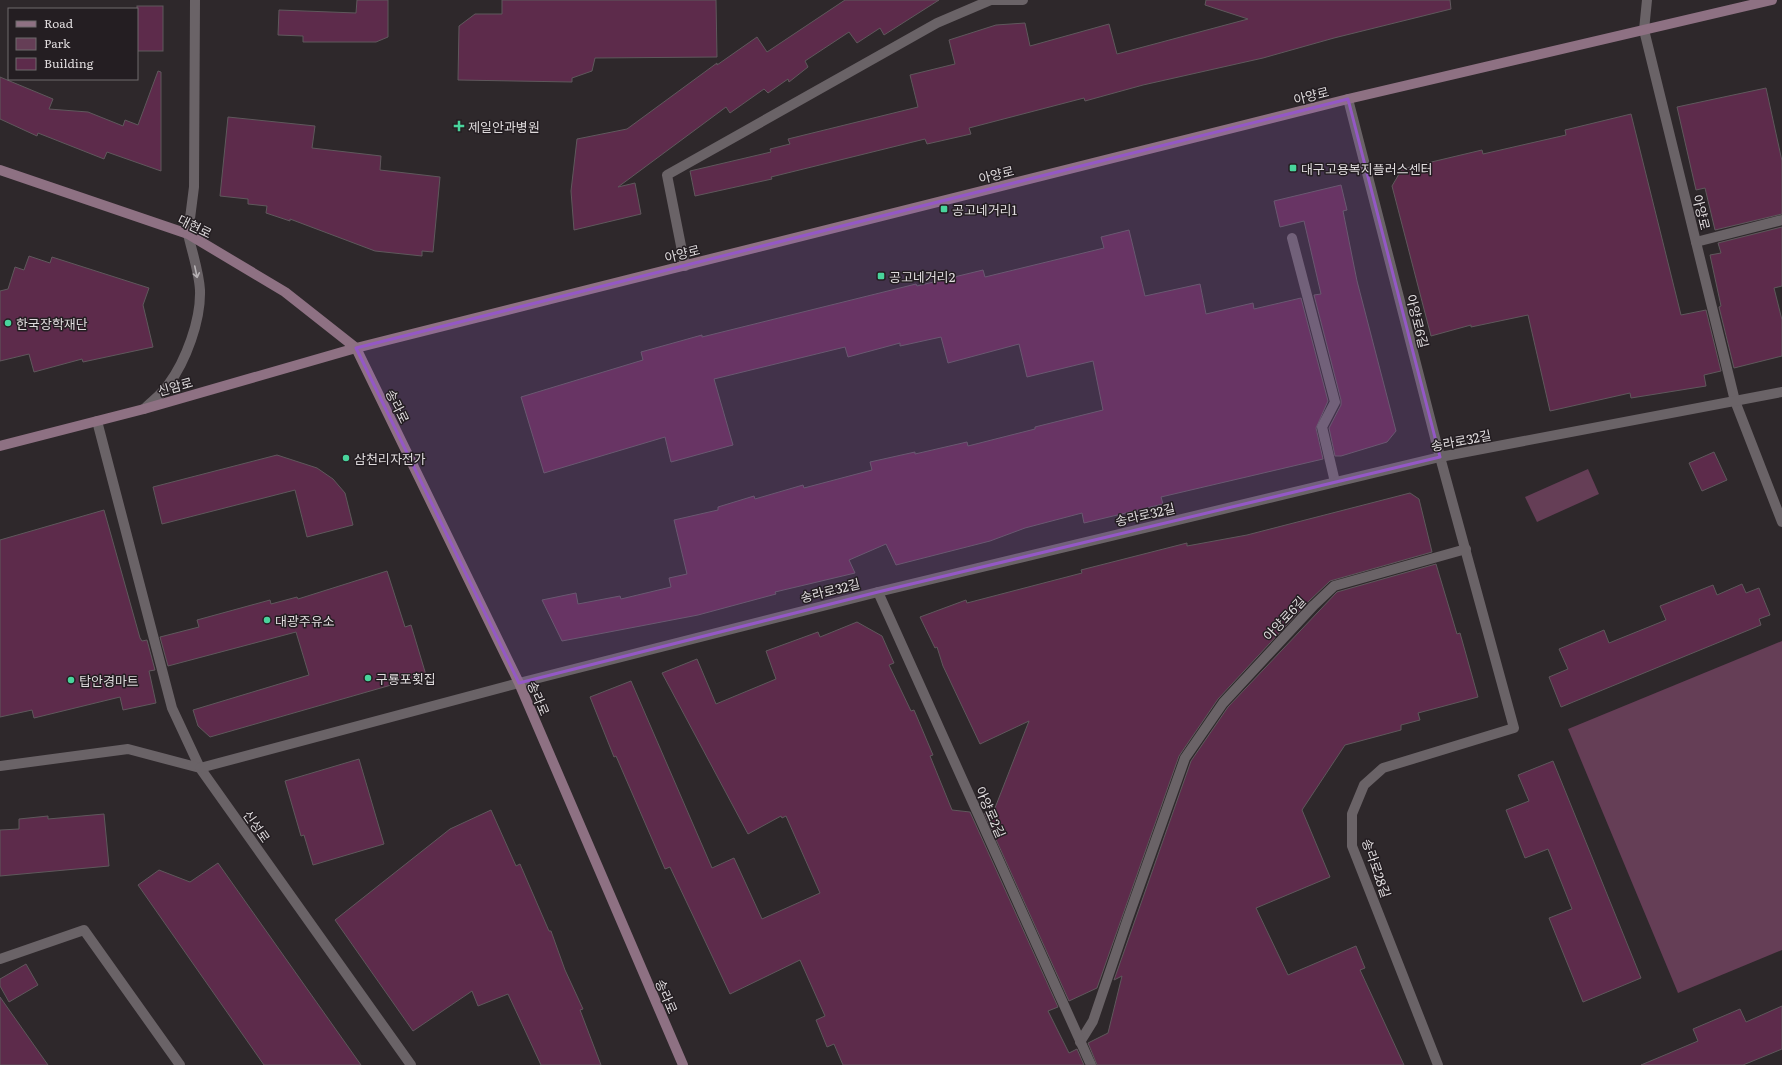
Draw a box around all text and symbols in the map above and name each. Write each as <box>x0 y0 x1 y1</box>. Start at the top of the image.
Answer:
legend <box>8 8 138 80</box>
text: Road <box>44 14 74 32</box>
text: Park <box>44 34 71 52</box>
text: Building <box>44 54 94 72</box>
street label: 아양로 <box>1291 81 1331 109</box>
place label: 제일안과병원 <box>468 117 540 136</box>
marker: 제일안과병원 <box>453 120 465 132</box>
place label: 대구고용복지플러스센터 <box>1301 159 1433 178</box>
street label: 아양로 <box>976 160 1016 188</box>
marker: 대구고용복지플러스센터 <box>1288 163 1298 173</box>
street label: 아양로 <box>1688 192 1716 232</box>
place label: 공고네거리1 <box>952 200 1017 219</box>
marker: 공고네거리1 <box>939 204 949 214</box>
street label: 대현로 <box>175 210 215 242</box>
street label: 아양로 <box>662 239 702 267</box>
one-way arrow <box>193 265 201 278</box>
place label: 공고네거리2 <box>889 267 956 286</box>
marker: 공고네거리2 <box>876 271 886 281</box>
street label: 아양로6길 <box>1402 292 1434 350</box>
place label: 한국장학재단 <box>16 314 88 333</box>
marker: 한국장학재단 <box>3 318 13 328</box>
street label: 신암로 <box>155 372 195 400</box>
street label: 송라로 <box>382 386 414 426</box>
street label: 송라로32길 <box>1429 425 1493 455</box>
place label: 삼천리자전가 <box>354 449 426 468</box>
marker: 삼천리자전가 <box>341 453 351 463</box>
street label: 송라로32길 <box>1113 498 1177 530</box>
street label: 송라로32길 <box>798 573 862 607</box>
street label: 아양로6길 <box>1258 591 1310 645</box>
place label: 대광주유소 <box>275 611 335 630</box>
marker: 대광주유소 <box>262 615 272 625</box>
place label: 구룡포횟집 <box>376 669 436 688</box>
place label: 탑안경마트 <box>79 671 139 690</box>
marker: 구룡포횟집 <box>363 673 373 683</box>
marker: 탑안경마트 <box>66 675 76 685</box>
street label: 송라로 <box>523 678 555 718</box>
street label: 아양로2길 <box>971 783 1011 841</box>
street label: 신성로 <box>239 806 275 846</box>
street label: 송라로28길 <box>1358 836 1396 900</box>
street label: 송라로 <box>651 976 683 1016</box>

